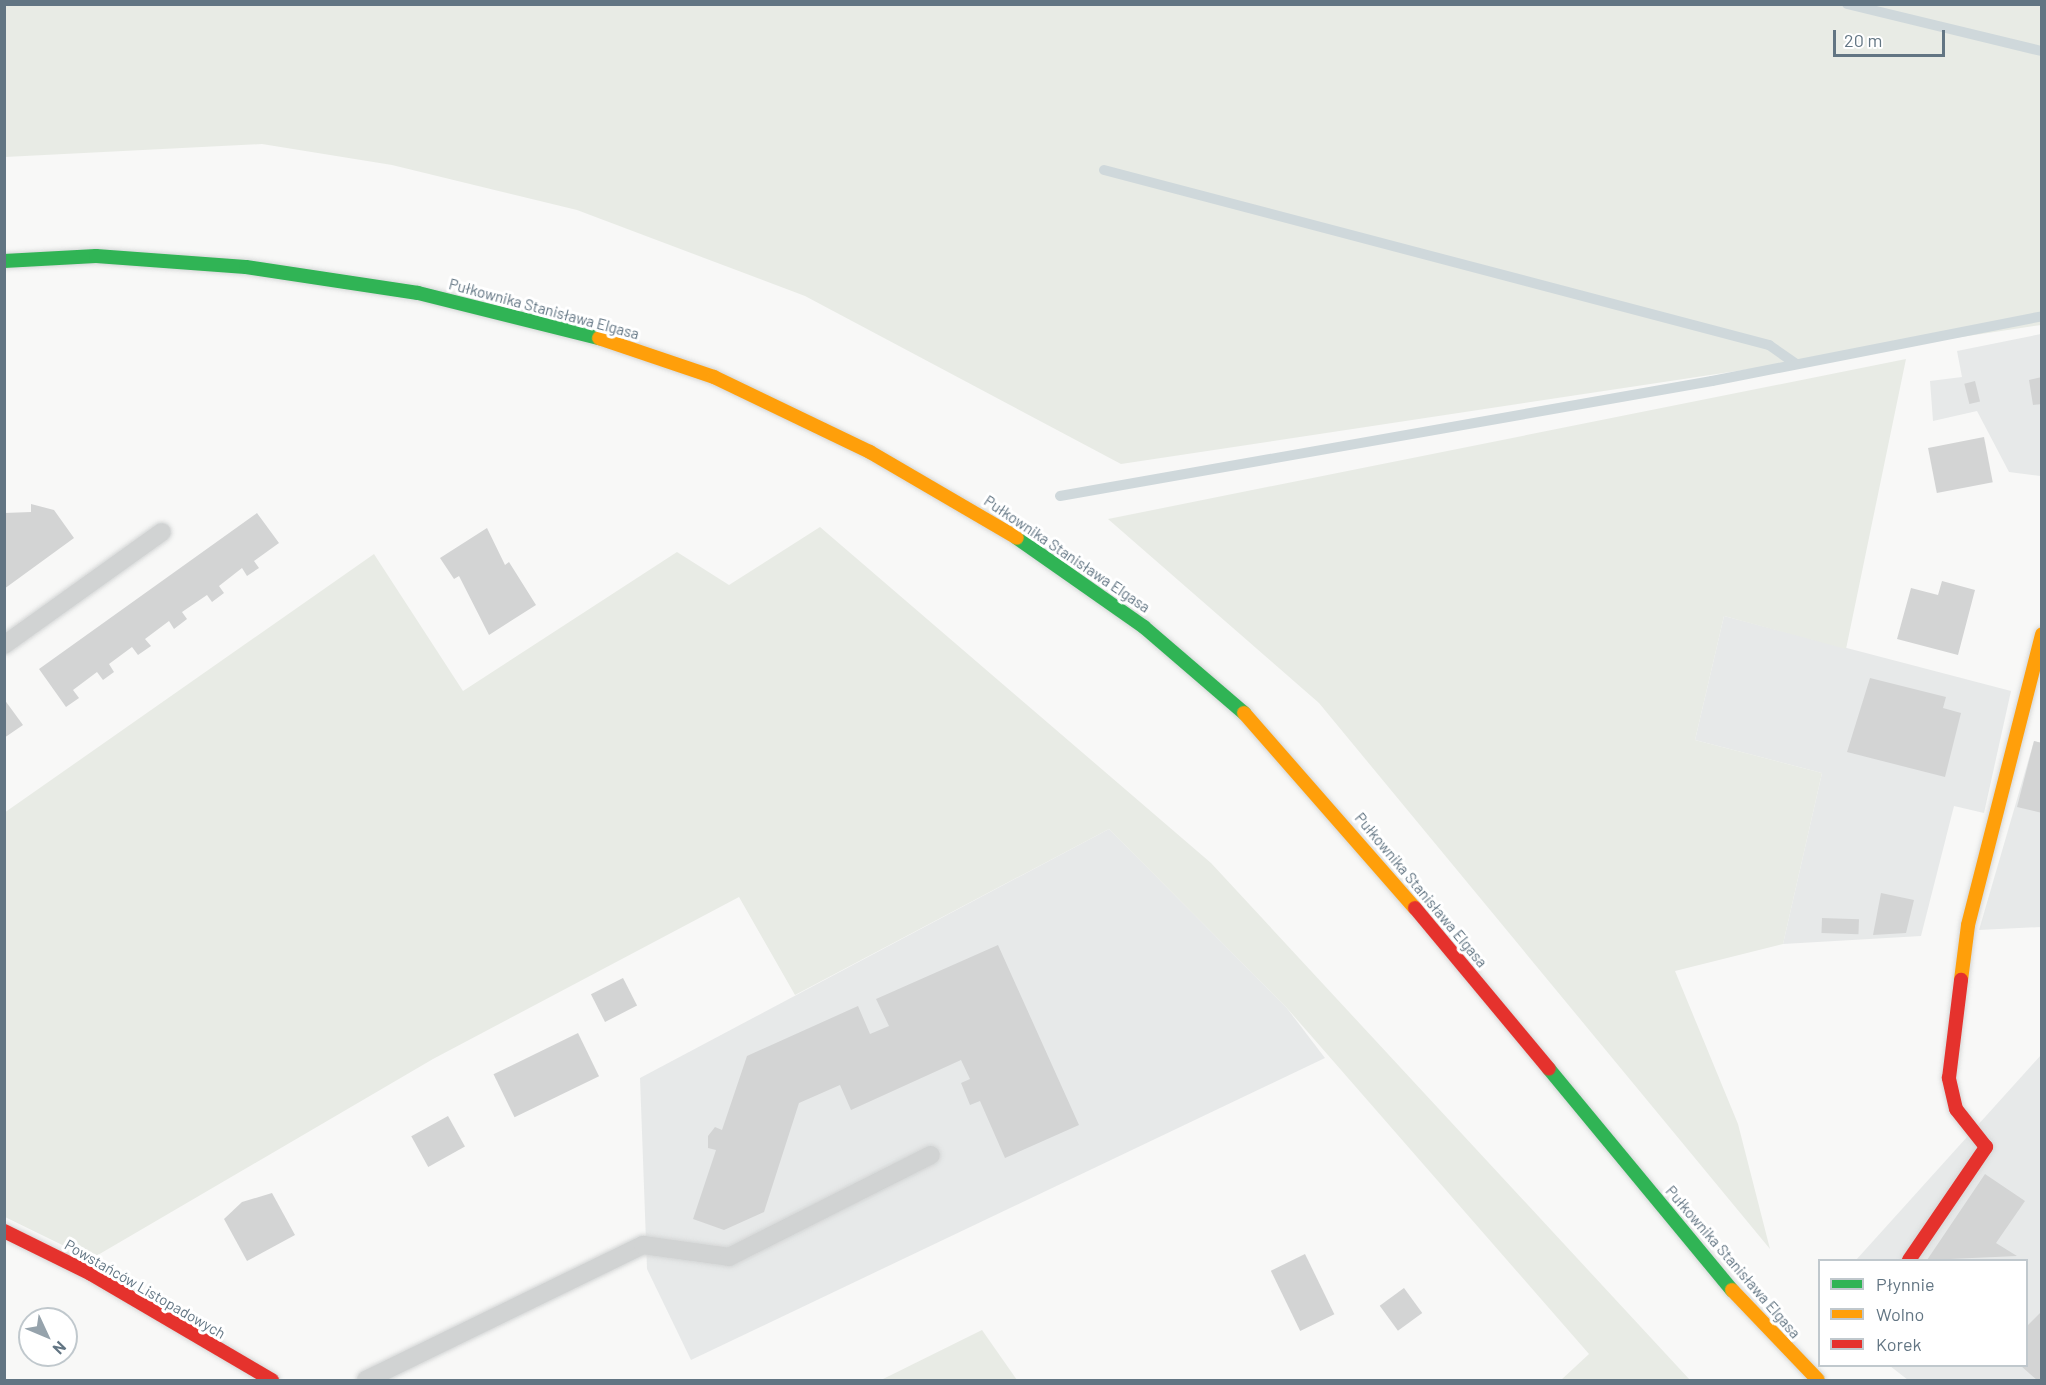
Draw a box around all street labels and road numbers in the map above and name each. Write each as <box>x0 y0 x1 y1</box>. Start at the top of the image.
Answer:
street label: Pułkownika Stanisława Elgasa <box>447 275 641 343</box>
street label: Pułkownika Stanisława Elgasa <box>981 492 1153 616</box>
street label: Pułkownika Stanisława Elgasa <box>1351 809 1491 971</box>
street label: Pułkownika Stanisława Elgasa <box>1662 1182 1804 1342</box>
street label: Powstańców Listopadowych <box>61 1236 229 1342</box>

